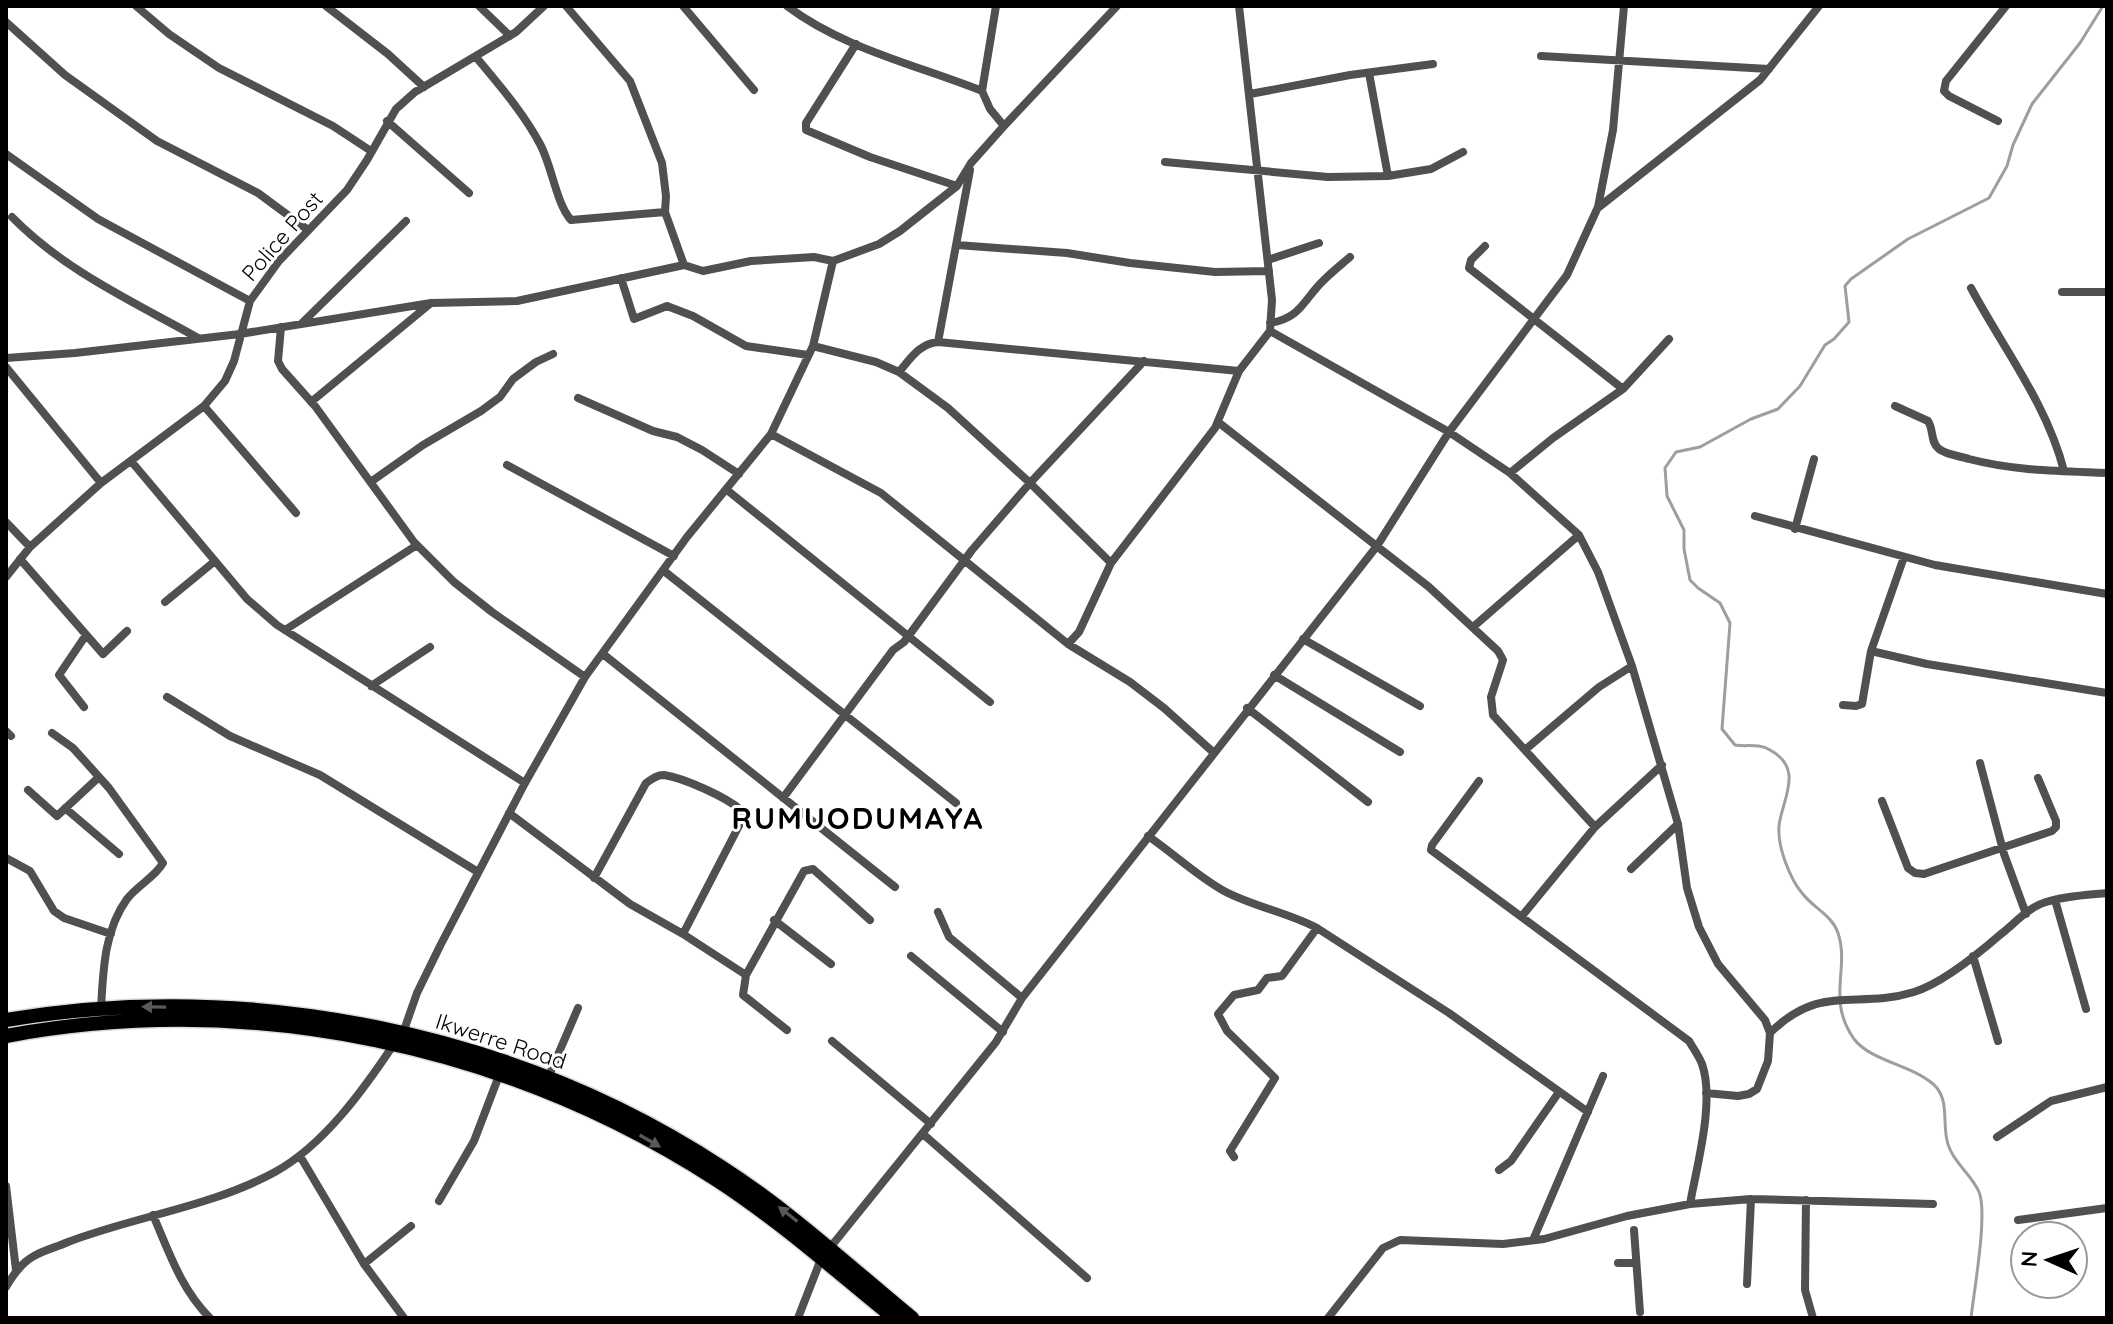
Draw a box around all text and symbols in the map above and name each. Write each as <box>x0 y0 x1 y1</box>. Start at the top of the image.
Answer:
street label: Police Post <box>235 185 329 287</box>
district label: RUMUODUMAYA <box>732 799 984 837</box>
one-way arrow <box>141 1001 166 1013</box>
street label: Ikwerre Road <box>432 1007 570 1075</box>
one-way arrow <box>639 1134 662 1148</box>
one-way arrow <box>778 1207 798 1223</box>
north arrow <box>2009 1220 2089 1300</box>
text: N <box>2015 1250 2043 1268</box>

